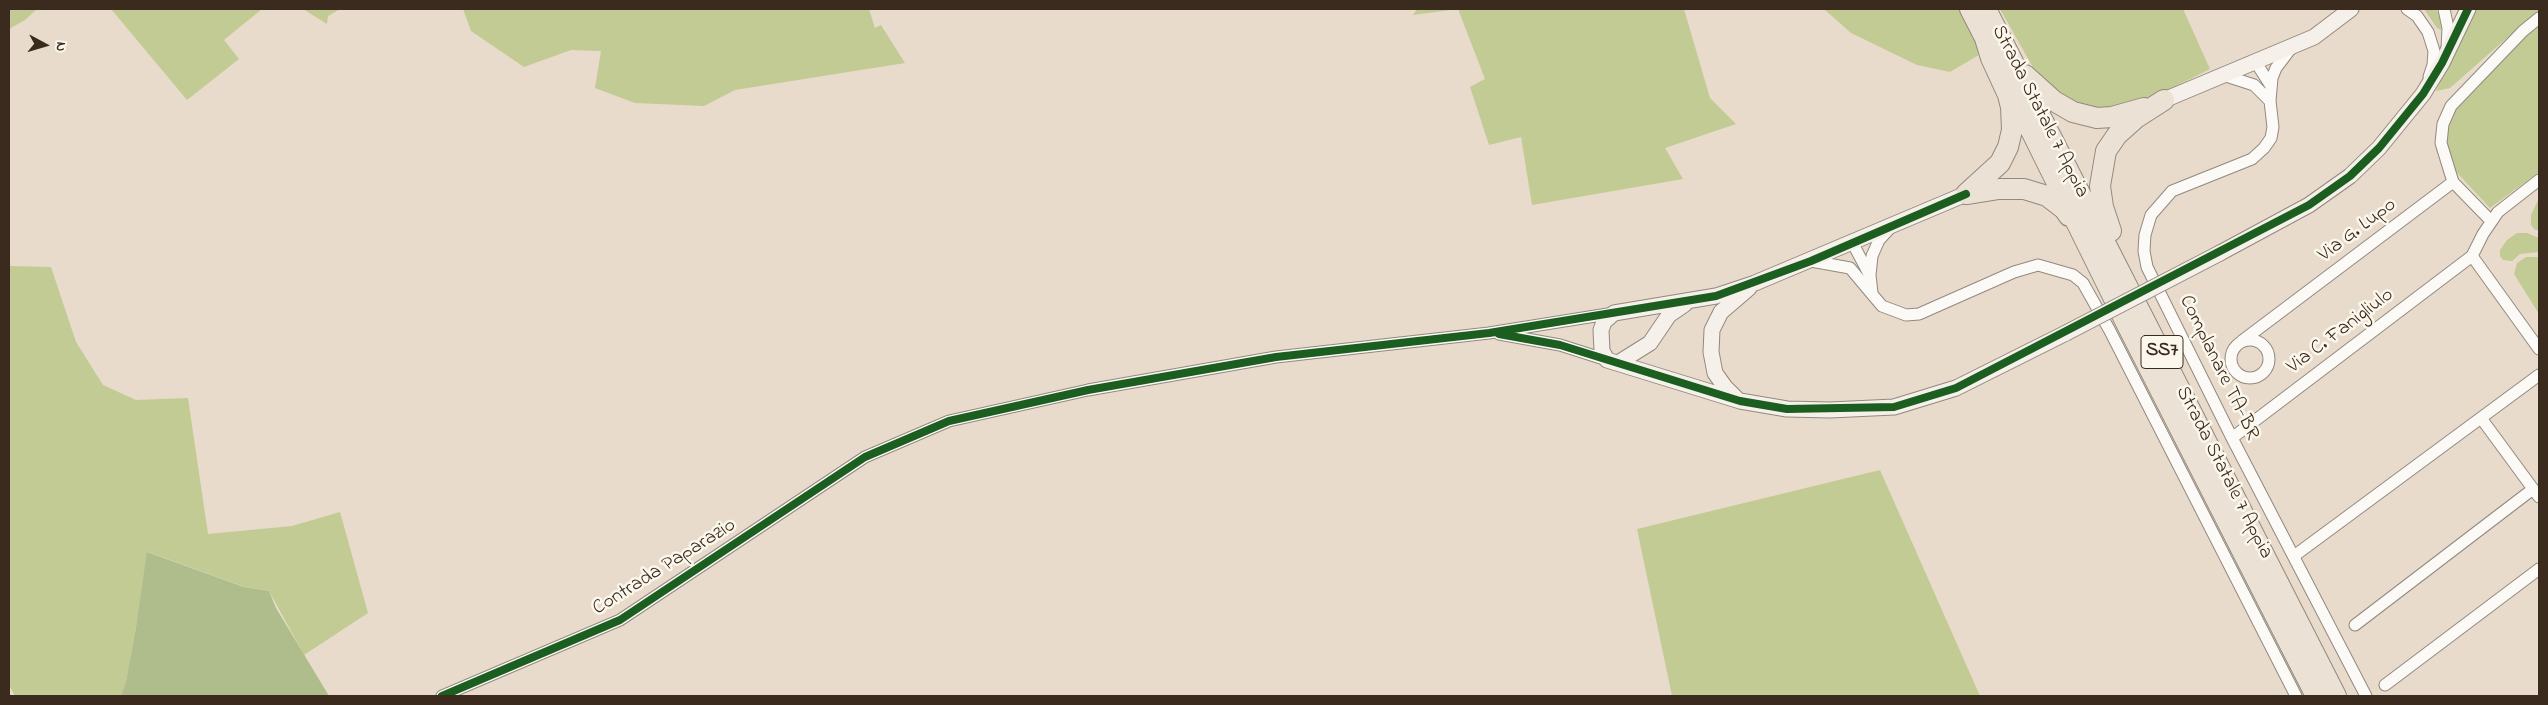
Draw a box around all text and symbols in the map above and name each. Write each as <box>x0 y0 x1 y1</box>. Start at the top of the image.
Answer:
north arrow <box>20 20 70 70</box>
street label: Strada Statale 7 Appia <box>1985 22 2093 202</box>
text: N <box>49 41 71 52</box>
street label: Via G. Lupo <box>2314 194 2402 268</box>
street label: Via C. Fanigliulo <box>2283 284 2399 380</box>
street label: Complanare TA-BR <box>2173 292 2263 444</box>
road number: SS7 <box>2141 336 2183 368</box>
street label: Strada Statale 7 Appia <box>2169 383 2277 563</box>
street label: Contrada Paparazio <box>589 514 741 622</box>

